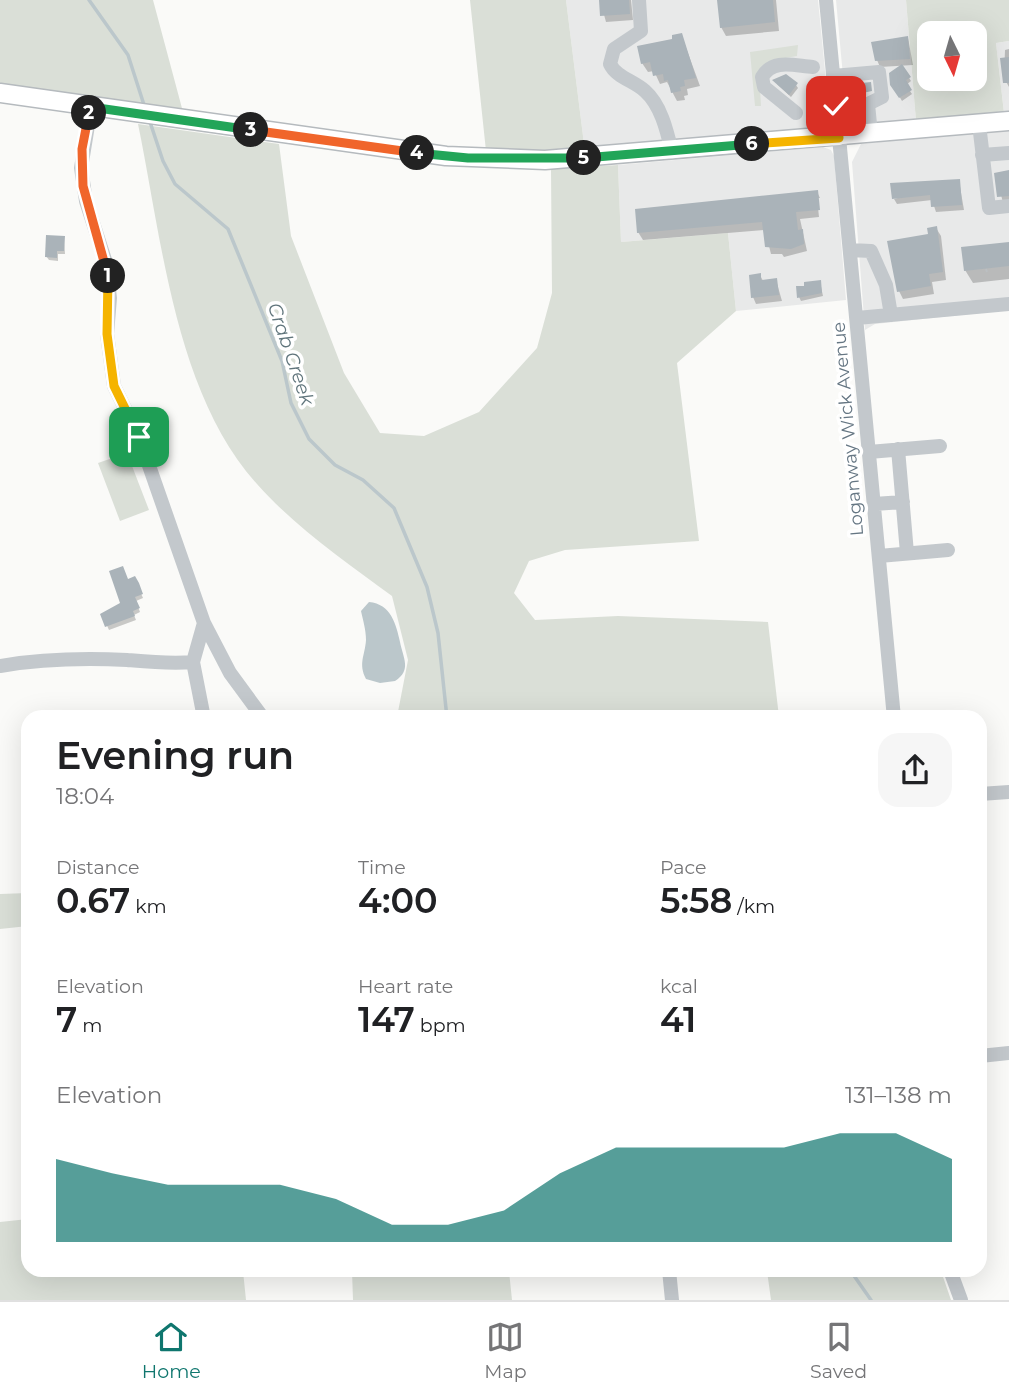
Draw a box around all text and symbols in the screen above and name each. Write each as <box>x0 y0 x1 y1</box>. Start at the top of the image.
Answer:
north arrow <box>917 21 987 91</box>
map controls <box>917 21 987 91</box>
pin <box>806 76 866 136</box>
icon: check <box>817 87 855 125</box>
pin: 2 <box>72 96 106 130</box>
text: 2 <box>83 101 94 124</box>
pin: 3 <box>233 113 268 148</box>
text: 3 <box>245 118 256 141</box>
pin: 6 <box>734 127 770 162</box>
text: 6 <box>745 132 758 155</box>
pin: 4 <box>400 136 434 170</box>
pin: 5 <box>566 140 602 176</box>
text: 4 <box>410 141 423 164</box>
text: 5 <box>578 146 589 169</box>
pin: 1 <box>90 258 126 294</box>
text: 1 <box>104 264 111 287</box>
water label: Crab Creek <box>263 300 320 409</box>
street label: Loganway Wick Avenue <box>828 321 868 537</box>
pin <box>109 407 169 467</box>
icon: arrive <box>120 418 158 456</box>
text: Evening run <box>56 732 294 779</box>
button: share <box>878 733 952 807</box>
text: 18:04 <box>56 782 114 810</box>
text: Distance <box>56 856 139 879</box>
text: Time <box>358 856 406 879</box>
text: Pace <box>660 856 707 879</box>
text: 0.67 <box>56 879 130 922</box>
text: 4:00 <box>358 879 438 922</box>
text: 5:58 <box>660 879 732 922</box>
text: km <box>130 895 167 918</box>
text: /km <box>732 895 775 918</box>
text: Elevation <box>56 975 144 998</box>
text: Heart rate <box>358 975 453 998</box>
text: kcal <box>660 975 698 998</box>
text: 7 <box>56 998 77 1041</box>
text: 147 <box>358 998 415 1041</box>
text: 41 <box>660 998 696 1041</box>
text: m <box>77 1014 102 1037</box>
text: bpm <box>415 1014 466 1037</box>
text: Elevation <box>56 1081 162 1109</box>
text: 131–138 m <box>845 1081 952 1109</box>
tab: Home <box>142 1318 201 1383</box>
tab: Map <box>484 1318 527 1383</box>
tab: Saved <box>810 1318 867 1383</box>

